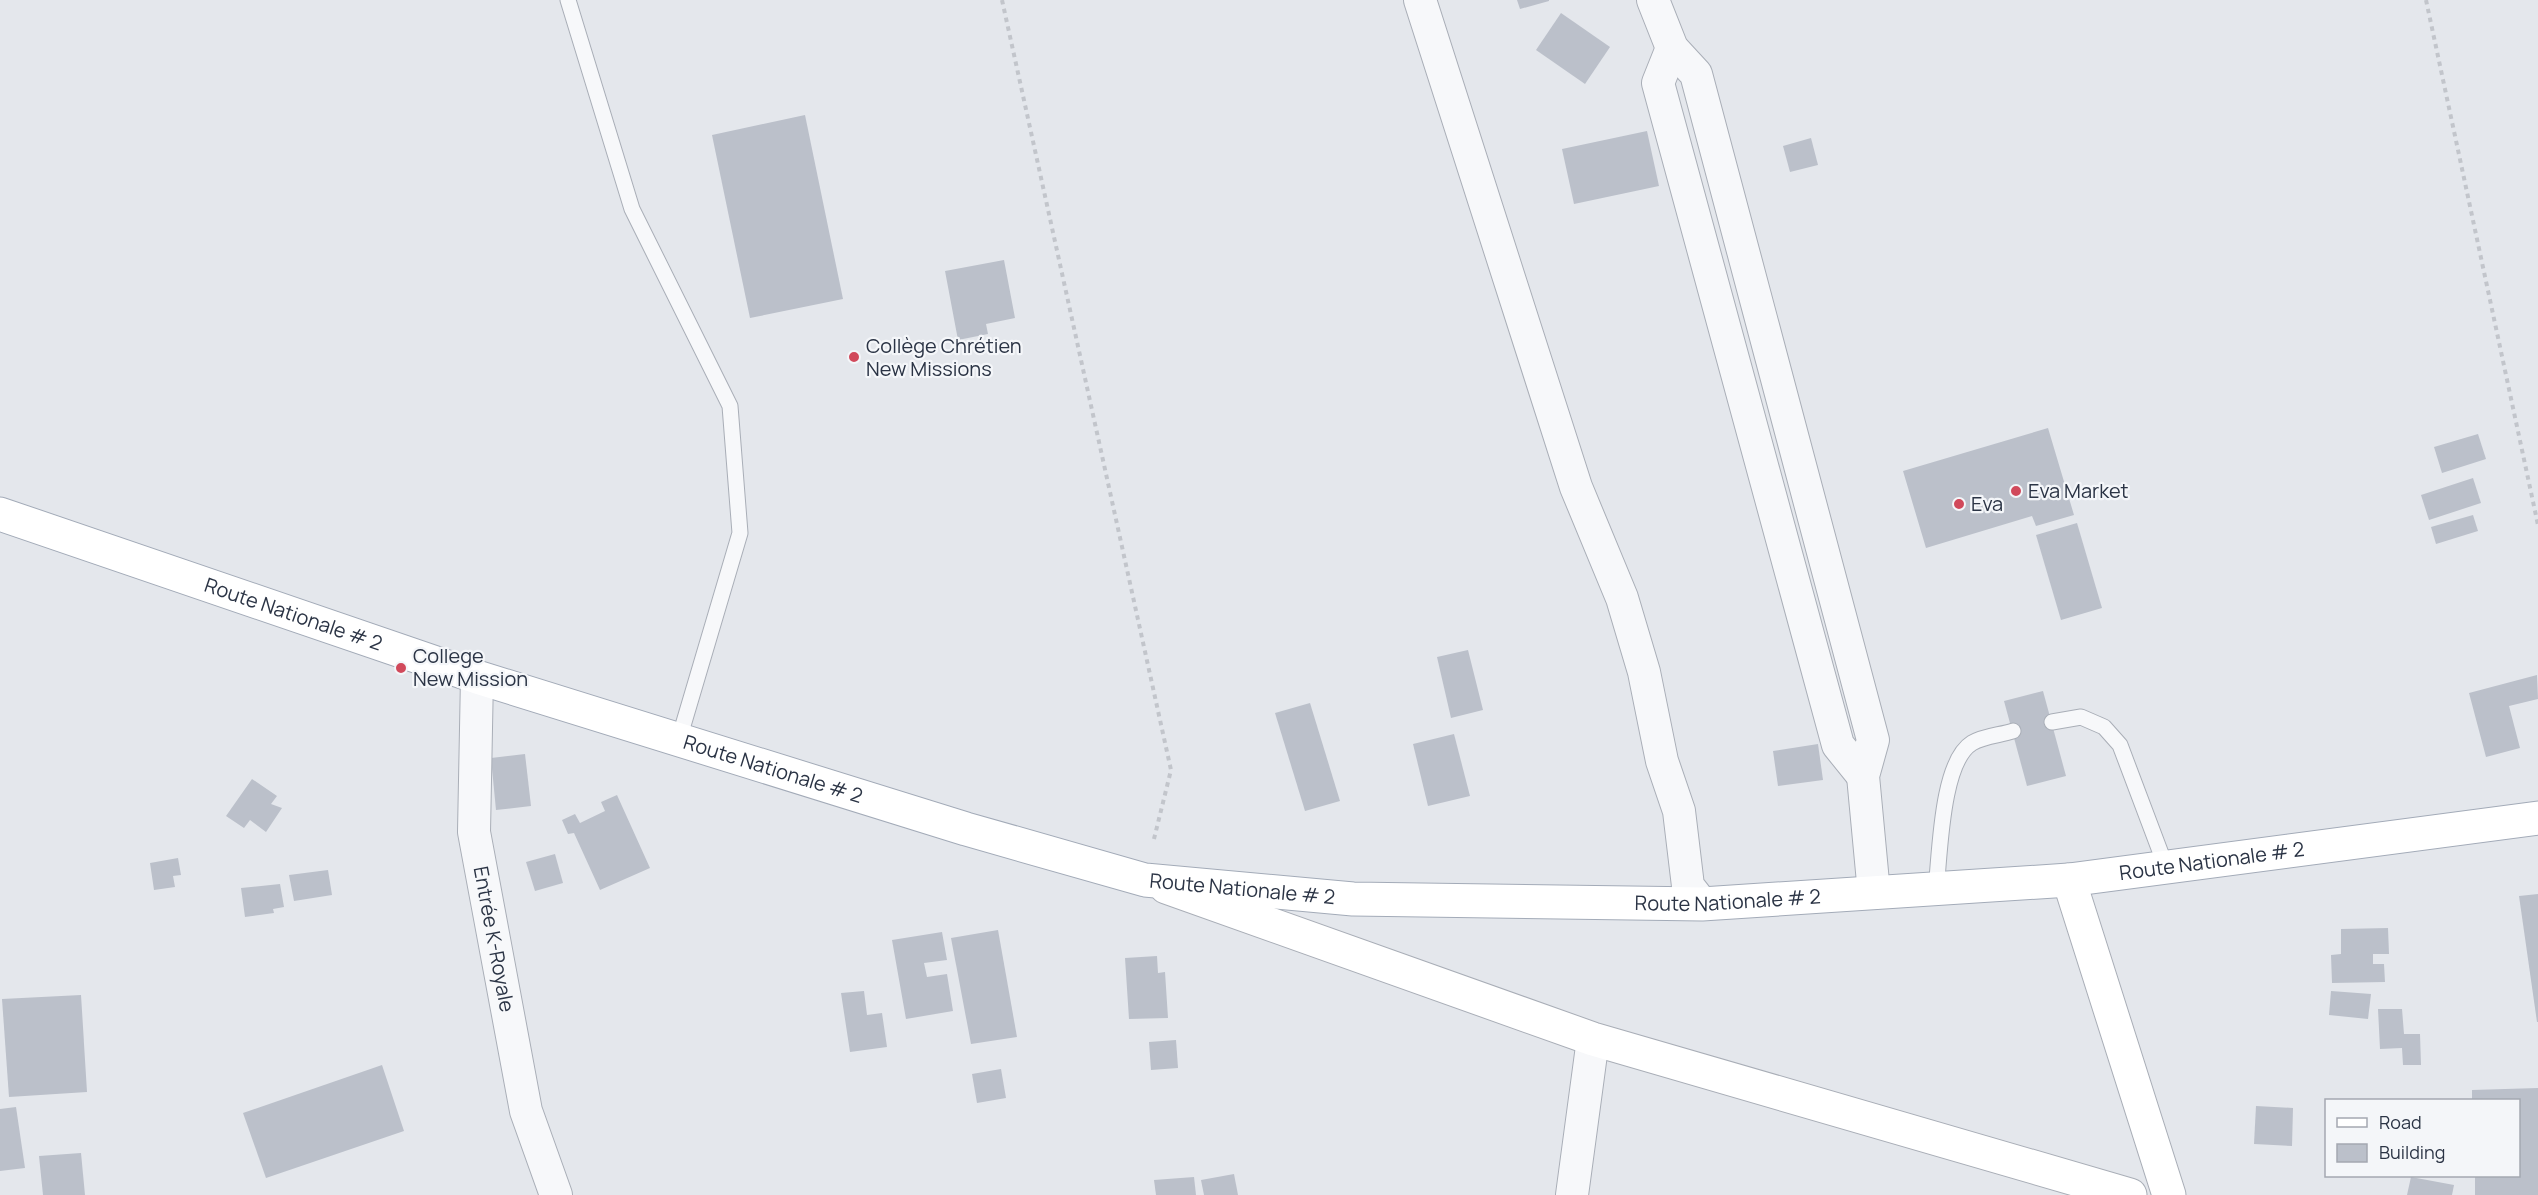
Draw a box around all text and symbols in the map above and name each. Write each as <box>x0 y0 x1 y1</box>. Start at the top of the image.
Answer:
place label: Collège Chrétien New Missions <box>866 332 1022 382</box>
marker: Collège Chrétien New Missions <box>847 350 861 364</box>
place label: Eva Market <box>2028 477 2129 504</box>
marker: Eva Market <box>2009 484 2023 498</box>
place label: Eva <box>1971 490 2003 517</box>
marker: Eva <box>1952 497 1966 511</box>
street label: Route Nationale # 2 <box>201 571 386 657</box>
place label: College New Mission <box>413 642 528 692</box>
marker: College New Mission <box>394 661 408 675</box>
street label: Route Nationale # 2 <box>680 728 866 809</box>
street label: Route Nationale # 2 <box>2118 835 2306 886</box>
street label: Entrée K-Royale <box>468 864 521 1014</box>
street label: Route Nationale # 2 <box>1148 866 1336 910</box>
street label: Route Nationale # 2 <box>1635 882 1822 917</box>
legend <box>2325 1099 2520 1177</box>
text: Road <box>2379 1110 2422 1134</box>
text: Building <box>2379 1140 2445 1164</box>

